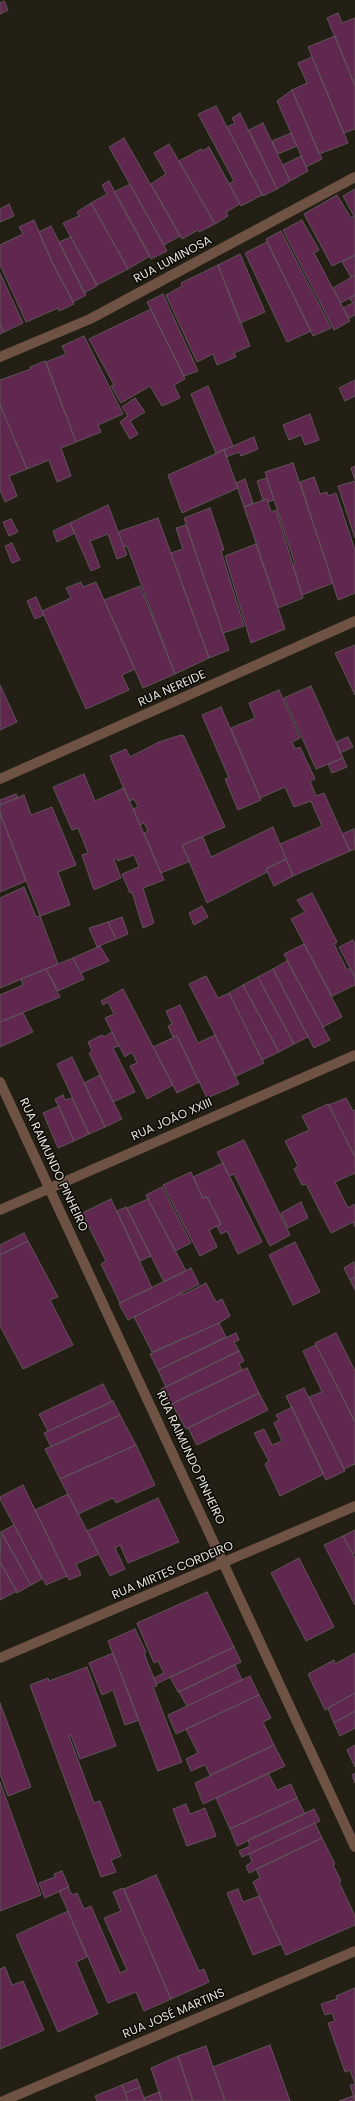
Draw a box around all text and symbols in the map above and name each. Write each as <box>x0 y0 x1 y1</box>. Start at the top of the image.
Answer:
street label: RUA LUMINOSA <box>132 233 214 287</box>
street label: RUA NEREIDE <box>136 668 208 710</box>
street label: RUA RAIMUNDO PINHEIRO <box>16 1096 90 1234</box>
street label: RUA JOÃO XXIII <box>129 1096 215 1144</box>
street label: RUA RAIMUNDO PINHEIRO <box>153 1389 227 1527</box>
street label: RUA MIRTES CORDEIRO <box>110 1539 236 1603</box>
street label: RUA JOSÉ MARTINS <box>121 1986 227 2042</box>

